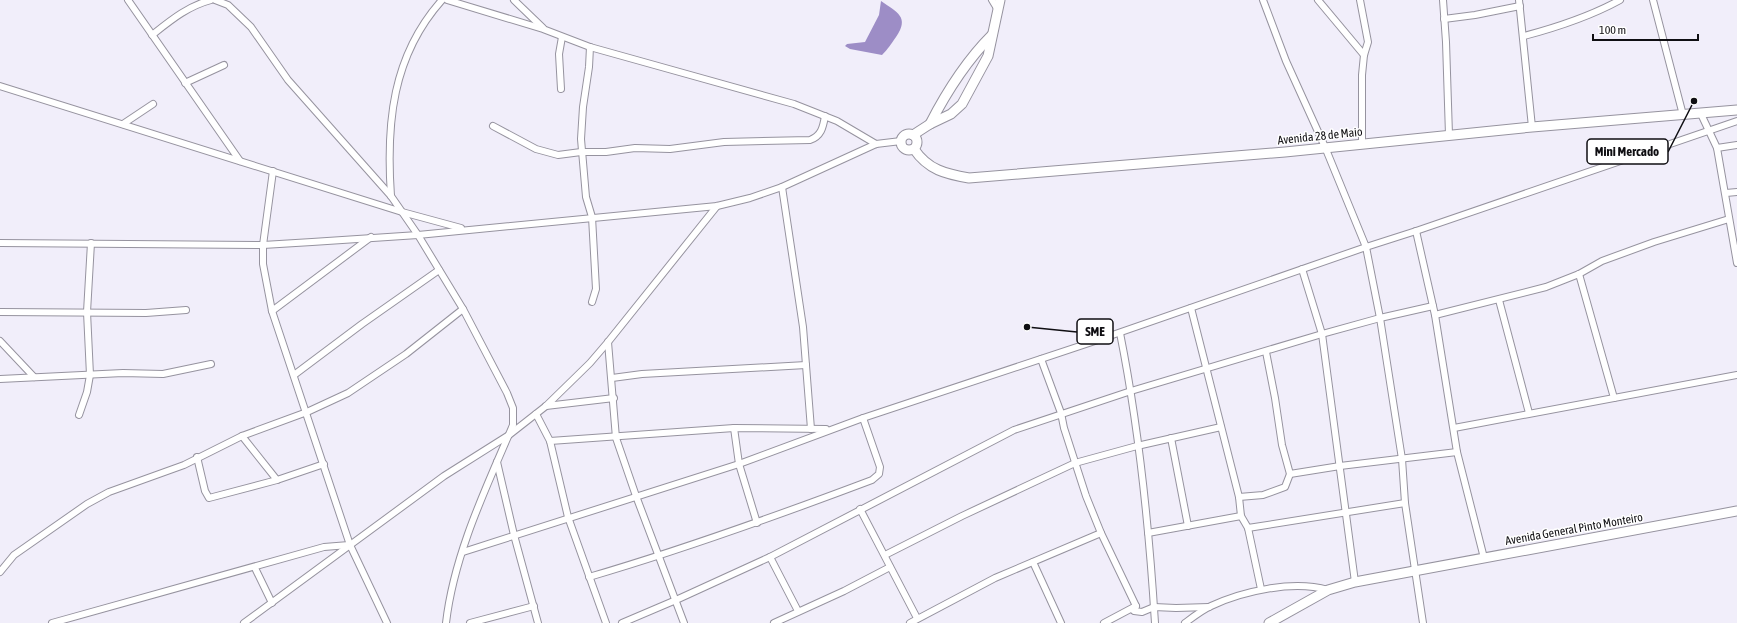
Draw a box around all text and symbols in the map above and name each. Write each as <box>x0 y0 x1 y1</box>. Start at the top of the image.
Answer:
scale bar <box>1593 16 1698 42</box>
text: 100 m <box>1599 23 1626 37</box>
street label: Avenida 28 de Maio <box>1277 125 1364 147</box>
callout: Mini Mercado <box>1587 139 1668 164</box>
text: Mini Mercado <box>1595 144 1659 159</box>
callout: SME <box>1077 319 1113 344</box>
text: SME <box>1085 324 1105 339</box>
street label: Avenida General Pinto Monteiro <box>1504 510 1644 548</box>

